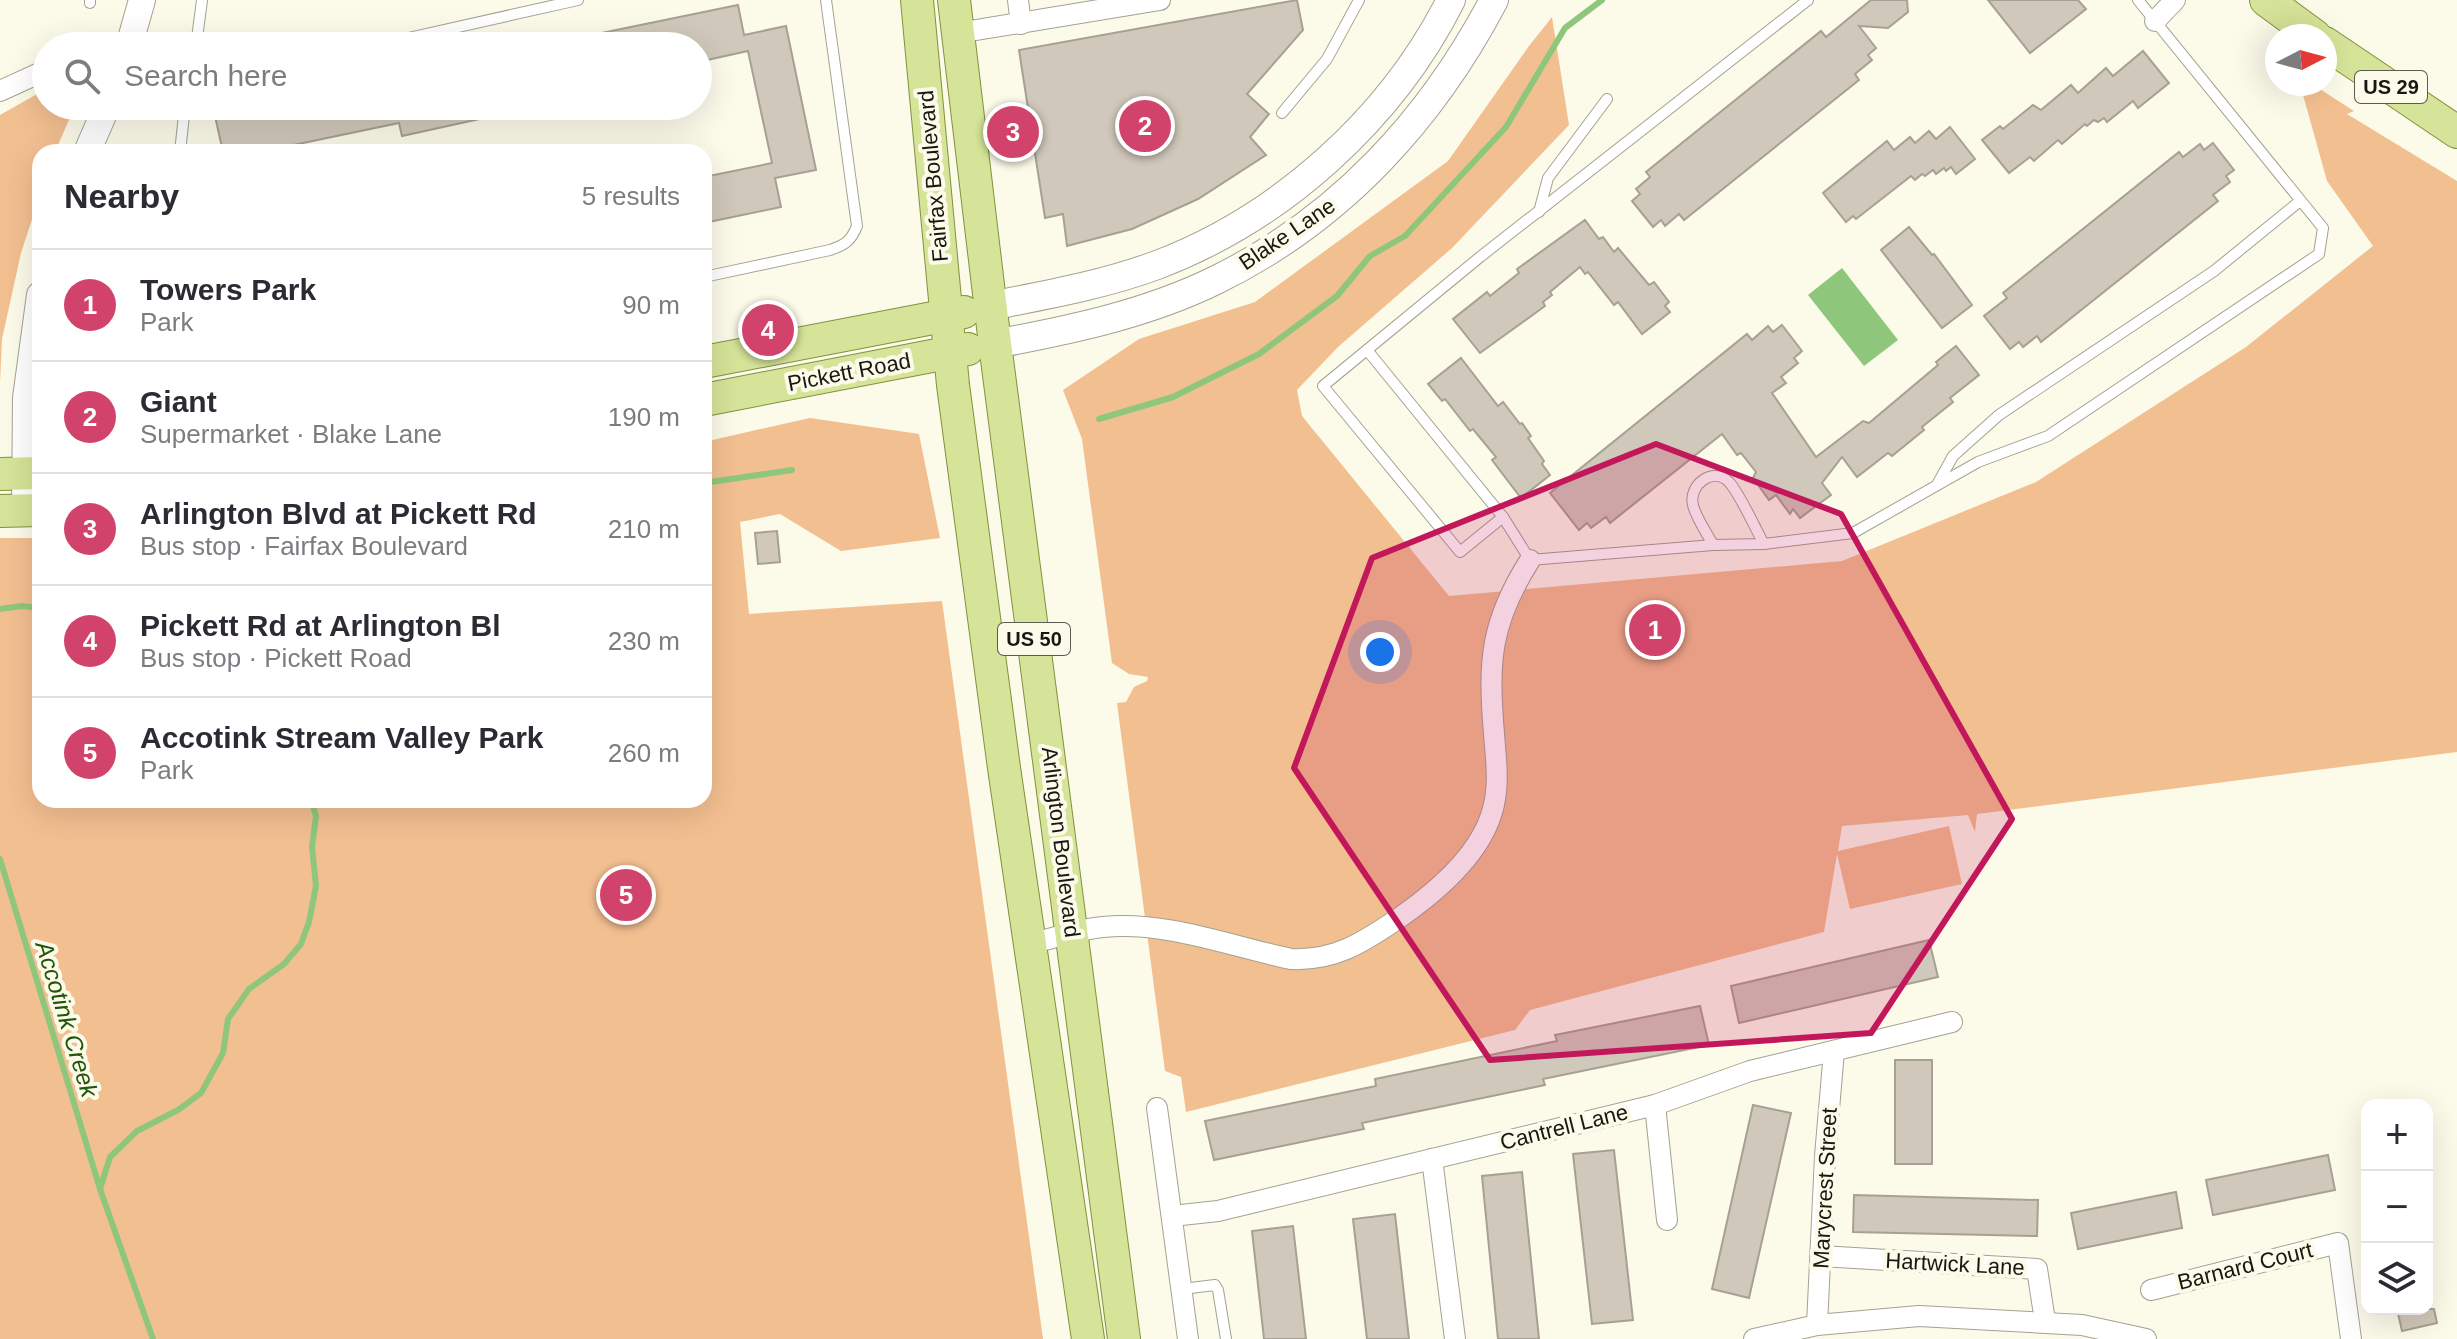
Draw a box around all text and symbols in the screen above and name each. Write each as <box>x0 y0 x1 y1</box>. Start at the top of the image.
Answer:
north arrow <box>2265 24 2337 96</box>
search box <box>32 32 712 120</box>
icon: search <box>60 54 104 98</box>
text: Search here <box>124 59 287 92</box>
road number: US 29 <box>2355 71 2427 103</box>
street label: Fairfax Boulevard <box>913 89 953 263</box>
pin: 2 <box>1119 96 1171 156</box>
pin: 3 <box>987 102 1039 162</box>
text: Nearby <box>64 177 179 215</box>
text: 5 results <box>582 181 680 211</box>
street label: Blake Lane <box>1234 193 1340 275</box>
text: Towers Park <box>140 273 316 306</box>
text: 1 <box>83 290 97 320</box>
text: 90 m <box>622 290 680 320</box>
pin: 4 <box>742 300 794 360</box>
text: Park <box>140 307 193 337</box>
street label: Pickett Road <box>785 348 913 396</box>
text: Giant <box>140 385 217 418</box>
text: 2 <box>83 402 97 432</box>
text: 190 m <box>608 402 680 432</box>
text: Supermarket · Blake Lane <box>140 419 442 449</box>
text: Arlington Blvd at Pickett Rd <box>140 497 537 530</box>
text: 3 <box>83 514 97 544</box>
text: 210 m <box>608 514 680 544</box>
text: Bus stop · Fairfax Boulevard <box>140 531 468 561</box>
pin: 1 <box>1629 600 1681 660</box>
text: Pickett Rd at Arlington Bl <box>140 609 501 642</box>
road number: US 50 <box>998 623 1070 655</box>
text: 4 <box>83 626 97 656</box>
text: 230 m <box>608 626 680 656</box>
your location <box>1360 632 1400 672</box>
text: Bus stop · Pickett Road <box>140 643 412 673</box>
text: Accotink Stream Valley Park <box>140 721 544 754</box>
text: 5 <box>83 738 97 768</box>
text: 260 m <box>608 738 680 768</box>
street label: Arlington Boulevard <box>1037 745 1085 939</box>
text: Park <box>140 755 193 785</box>
pin: 5 <box>600 865 652 925</box>
water label: Accotink Creek <box>30 936 104 1102</box>
street label: Cantrell Lane <box>1497 1099 1631 1155</box>
map controls <box>2361 1099 2433 1315</box>
button: + <box>2361 1099 2433 1171</box>
street label: Marycrest Street <box>1808 1107 1842 1269</box>
button: − <box>2361 1171 2433 1243</box>
street label: Barnard Court <box>2175 1237 2315 1295</box>
button: layers <box>2361 1243 2433 1315</box>
street label: Hartwick Lane <box>1885 1248 2025 1280</box>

